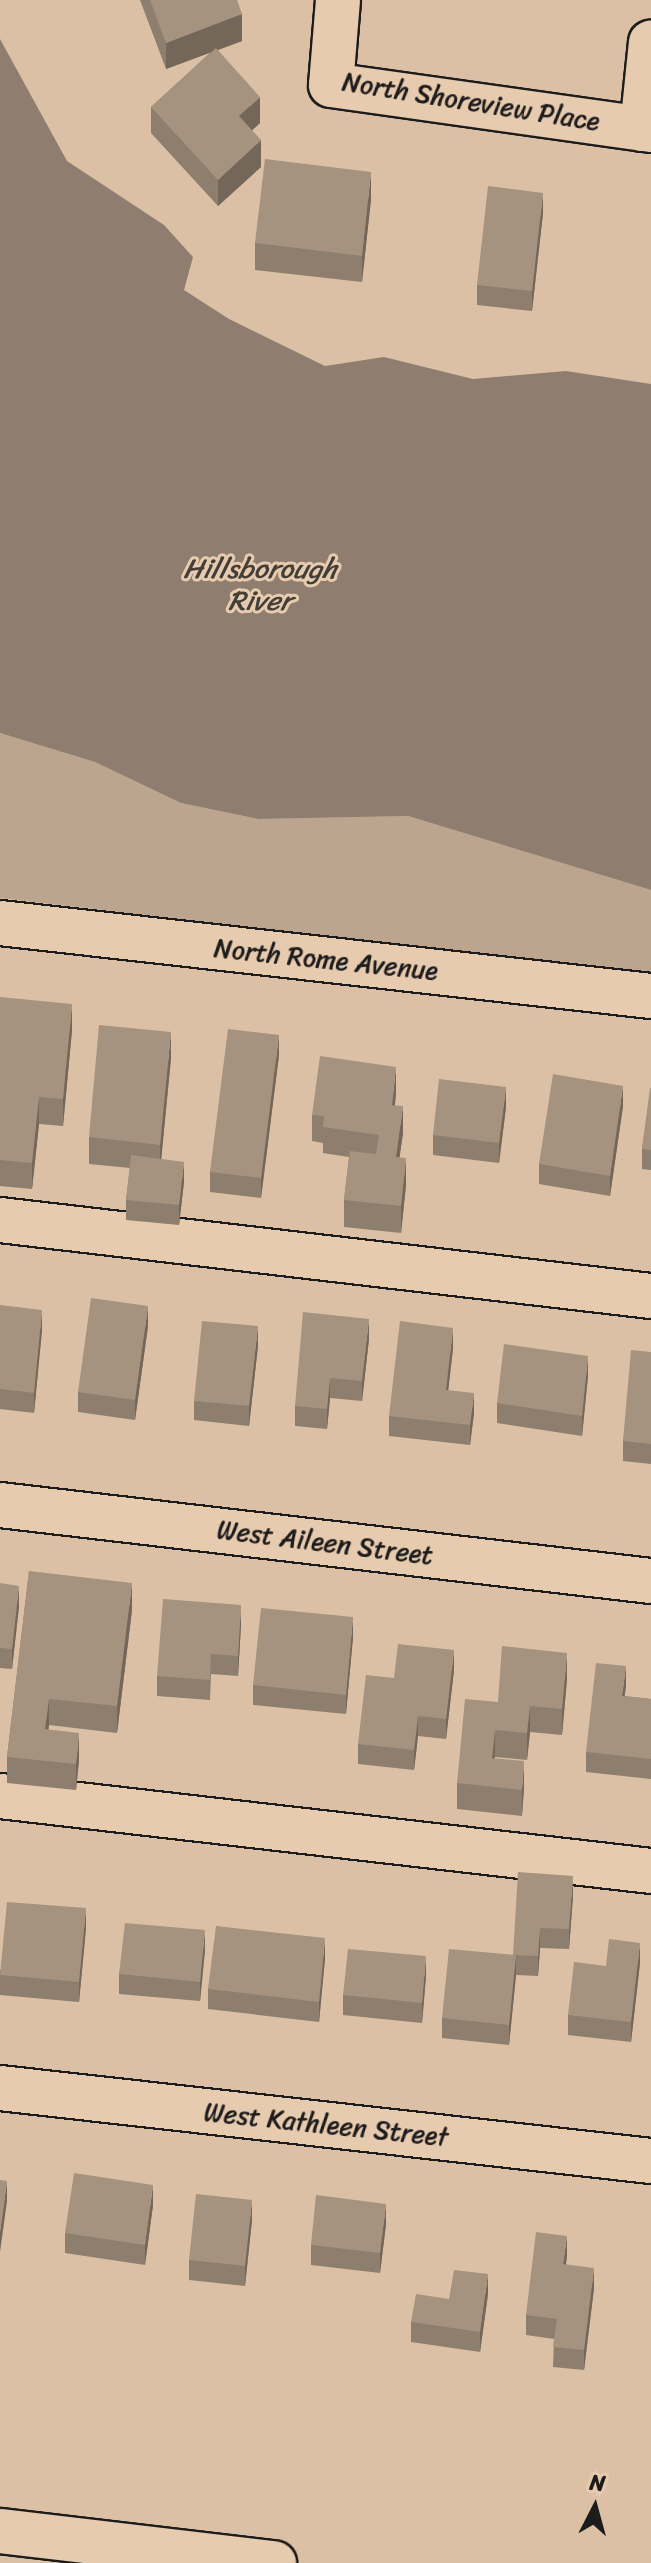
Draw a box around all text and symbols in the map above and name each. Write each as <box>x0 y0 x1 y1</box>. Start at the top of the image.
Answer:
street label: North Shoreview Place <box>340 66 602 138</box>
water label: Hillsborough River <box>183 552 337 618</box>
street label: North Rome Avenue <box>212 933 440 987</box>
street label: West Aileen Street <box>215 1514 435 1572</box>
street label: West Kathleen Street <box>202 2097 450 2153</box>
text: N <box>588 2462 607 2503</box>
north arrow <box>555 2467 635 2547</box>

